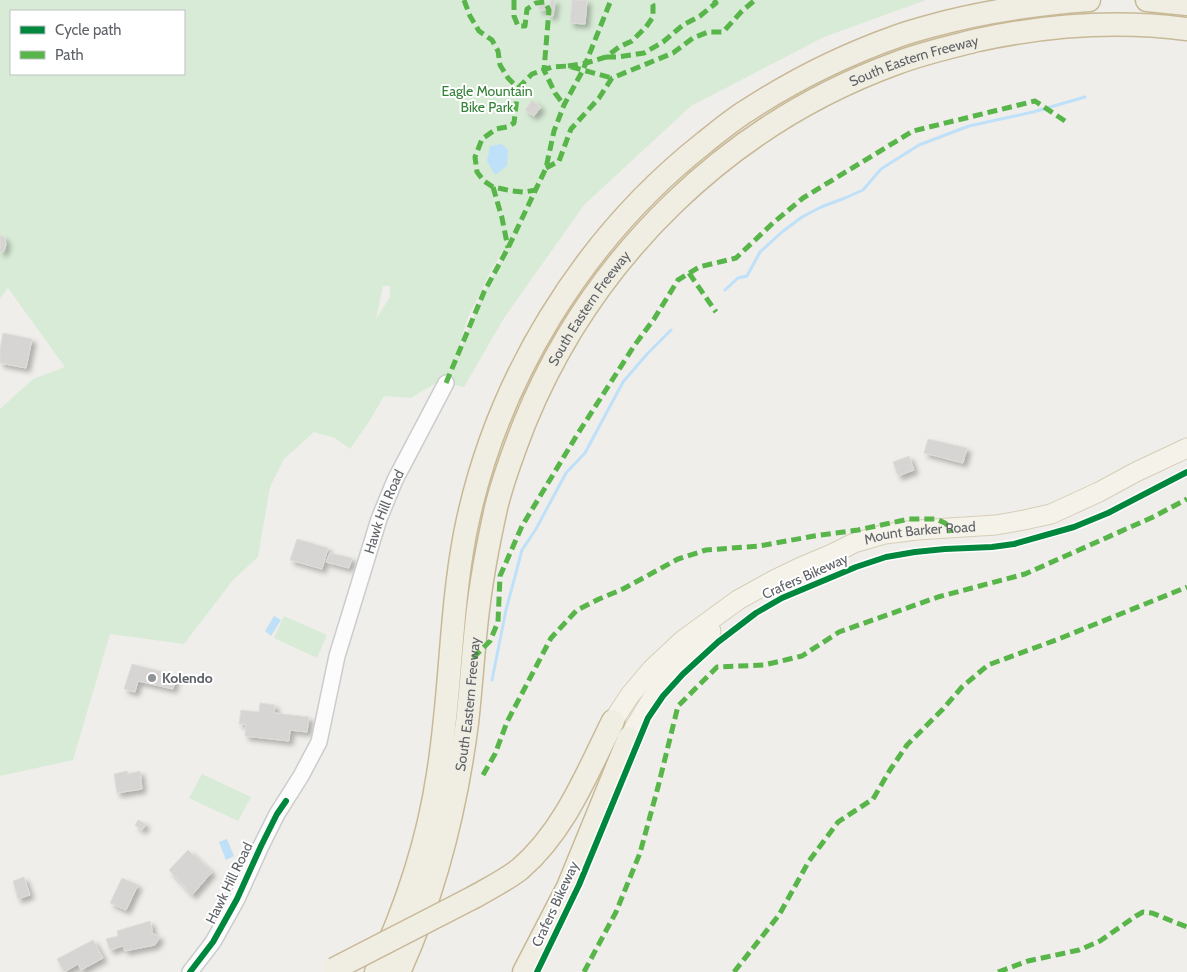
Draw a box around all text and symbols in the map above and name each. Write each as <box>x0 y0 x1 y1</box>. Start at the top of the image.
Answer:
legend <box>10 10 185 75</box>
text: Cycle path <box>55 21 121 39</box>
street label: South Eastern Freeway <box>846 31 980 90</box>
text: Path <box>55 46 84 64</box>
park label: Eagle Mountain Bike Park <box>441 82 533 116</box>
street label: South Eastern Freeway <box>544 247 634 369</box>
street label: Hawk Hill Road <box>360 466 408 556</box>
street label: Mount Barker Road <box>862 517 976 549</box>
street label: Crafers Bikeway <box>759 549 851 603</box>
street label: South Eastern Freeway <box>451 636 484 773</box>
place label: Kolendo <box>162 669 213 687</box>
marker: Kolendo <box>146 672 158 684</box>
street label: Hawk Hill Road <box>201 839 257 927</box>
street label: Crafers Bikeway <box>527 858 583 950</box>

